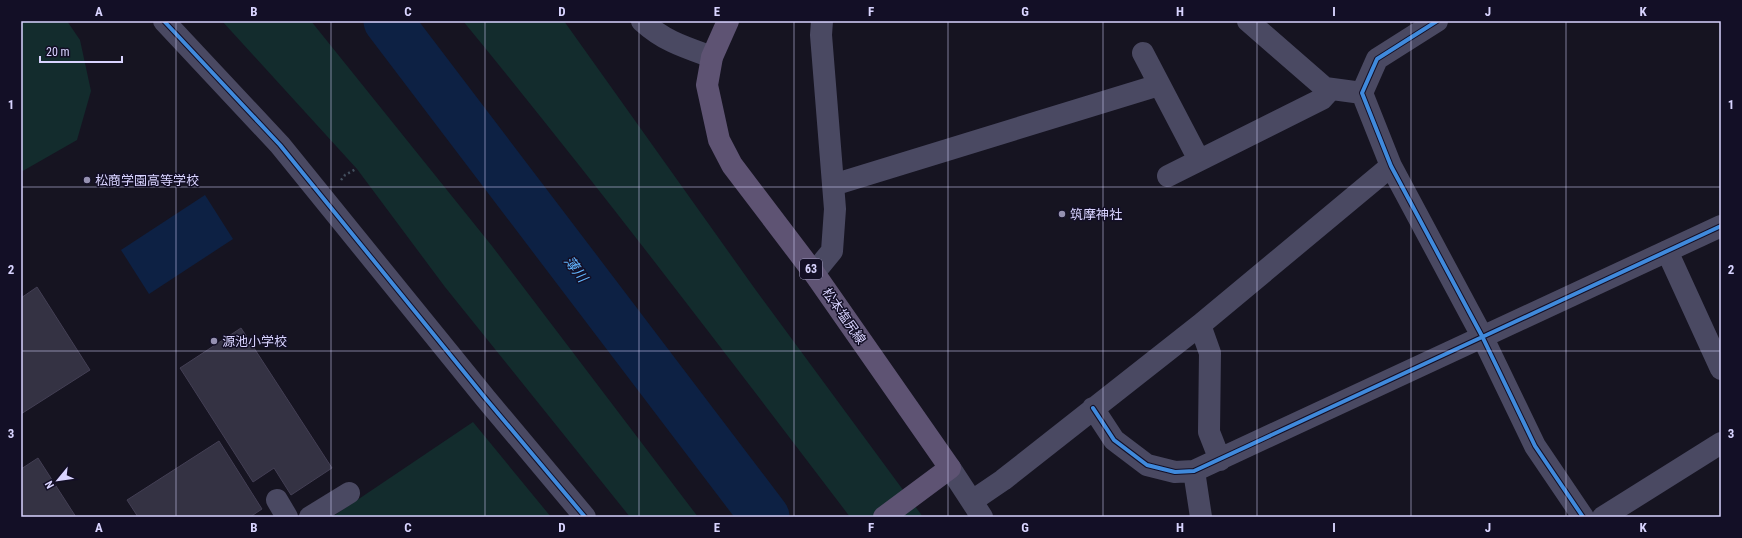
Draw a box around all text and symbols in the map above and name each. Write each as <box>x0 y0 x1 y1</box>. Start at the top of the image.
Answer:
text: A <box>95 4 103 19</box>
text: B <box>250 4 258 19</box>
text: C <box>404 4 412 19</box>
text: D <box>558 4 566 19</box>
text: E <box>714 4 721 19</box>
text: F <box>868 4 874 19</box>
text: G <box>1021 4 1029 19</box>
text: H <box>1176 4 1184 19</box>
text: I <box>1332 4 1336 19</box>
text: J <box>1485 4 1491 19</box>
text: K <box>1639 4 1647 19</box>
scale bar <box>40 38 122 64</box>
text: 20 m <box>46 45 70 59</box>
text: 1 <box>8 97 14 112</box>
text: 1 <box>1728 97 1734 112</box>
place label: 松商学園高等学校 <box>95 173 199 188</box>
marker: 松商学園高等学校 <box>82 175 92 185</box>
place label: 筑摩神社 <box>1070 207 1122 222</box>
marker: 筑摩神社 <box>1057 209 1067 219</box>
water label: 薄川 <box>561 253 592 287</box>
road number: 63 <box>800 259 822 279</box>
text: 2 <box>8 262 15 277</box>
text: 2 <box>1728 262 1735 277</box>
street label: 松本塩尻線 <box>819 285 869 347</box>
place label: 源池小学校 <box>222 334 287 349</box>
marker: 源池小学校 <box>209 336 219 346</box>
text: 3 <box>8 426 14 441</box>
text: 3 <box>1728 426 1734 441</box>
north arrow <box>38 460 78 500</box>
text: N <box>42 478 57 491</box>
text: A <box>95 520 103 535</box>
text: B <box>250 520 258 535</box>
text: C <box>404 520 412 535</box>
text: D <box>558 520 566 535</box>
text: E <box>714 520 721 535</box>
text: F <box>868 520 874 535</box>
text: G <box>1021 520 1029 535</box>
text: H <box>1176 520 1184 535</box>
text: I <box>1332 520 1336 535</box>
text: J <box>1485 520 1491 535</box>
text: K <box>1639 520 1647 535</box>

